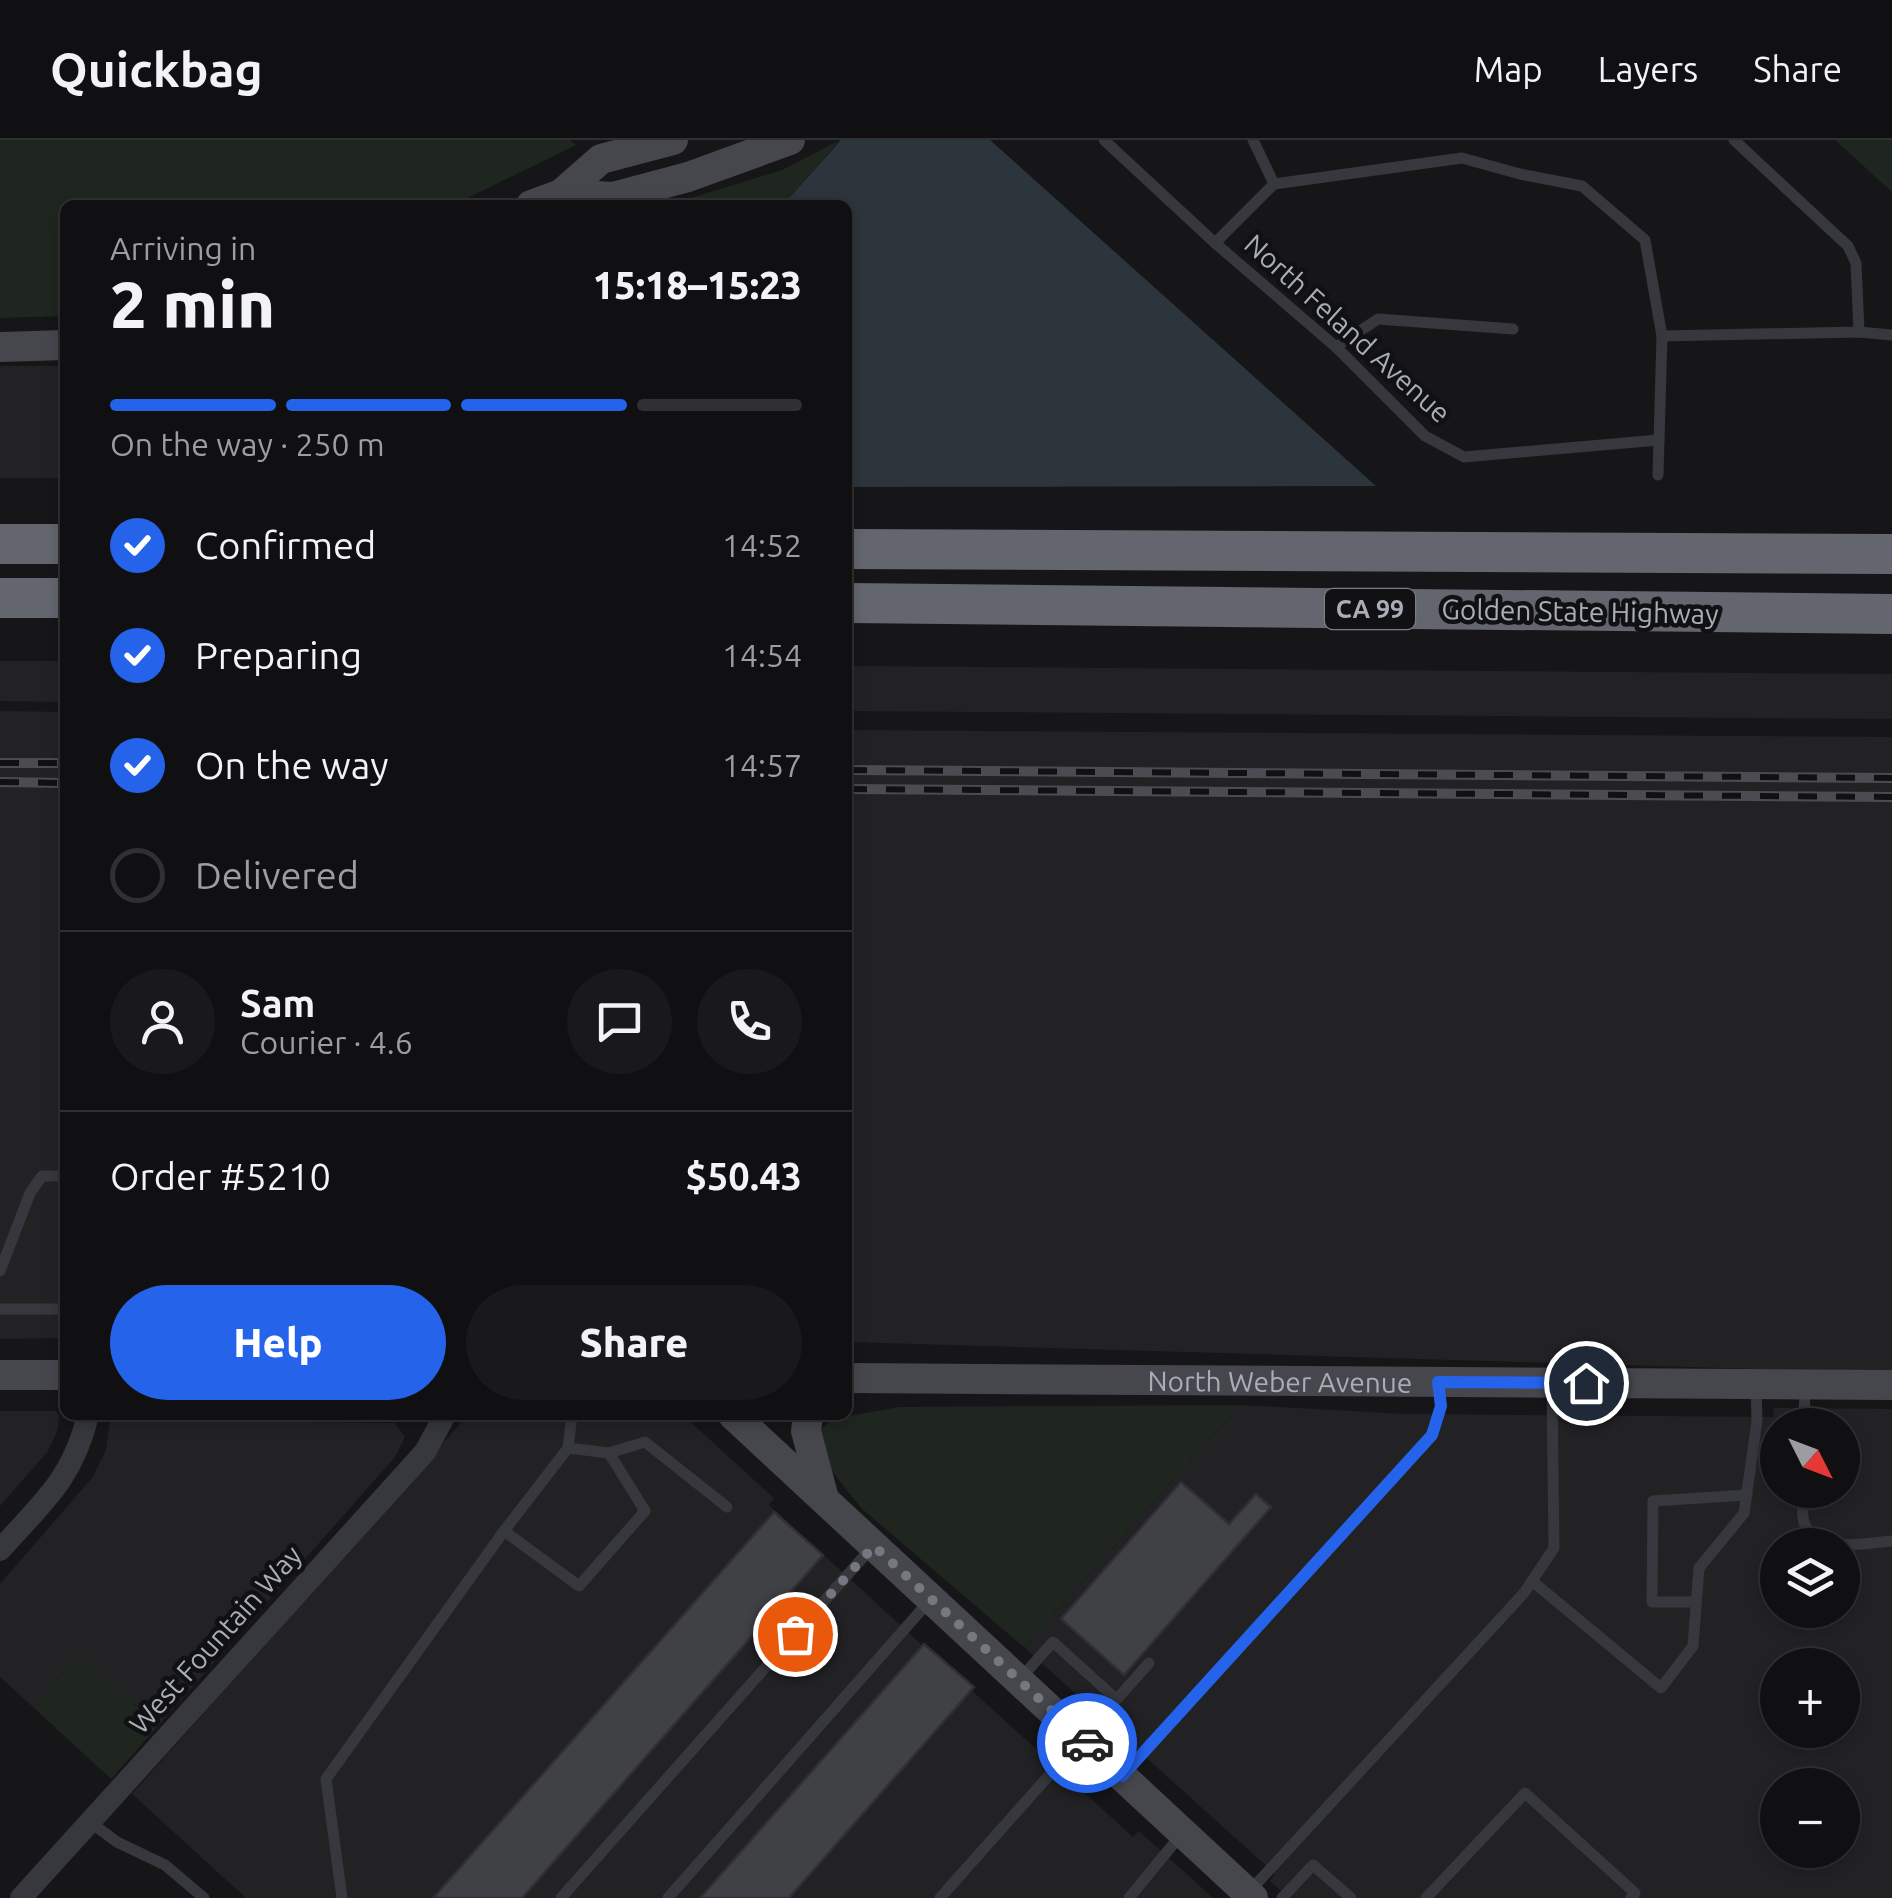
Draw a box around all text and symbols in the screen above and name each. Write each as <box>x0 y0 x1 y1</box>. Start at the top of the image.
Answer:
text: Quickbag <box>50 42 263 96</box>
text: Map <box>1474 49 1543 89</box>
text: Layers <box>1598 49 1698 89</box>
text: Share <box>1753 49 1842 89</box>
street label: North Feland Avenue <box>1239 228 1457 428</box>
text: Arriving in <box>110 230 256 266</box>
text: 15:18–15:23 <box>593 264 802 306</box>
text: 2 min <box>110 267 275 340</box>
text: On the way · 250 m <box>110 426 385 462</box>
icon: check <box>110 518 165 573</box>
text: Confirmed <box>195 524 376 566</box>
text: 14:52 <box>722 527 802 563</box>
road number: CA 99 <box>1325 589 1415 629</box>
street label: Golden State Highway <box>1441 593 1719 629</box>
icon: check <box>110 628 165 683</box>
text: Preparing <box>195 634 362 676</box>
text: 14:54 <box>722 637 802 673</box>
icon: check <box>110 738 165 793</box>
text: On the way <box>195 744 388 786</box>
text: 14:57 <box>722 747 802 783</box>
text: Delivered <box>195 854 359 896</box>
button: person <box>110 969 215 1074</box>
button: chat <box>567 969 672 1074</box>
button: phone <box>697 969 802 1074</box>
text: Sam <box>240 982 315 1024</box>
text: Courier · 4.6 <box>240 1024 413 1060</box>
text: Order #5210 <box>110 1155 331 1197</box>
text: $50.43 <box>685 1155 802 1197</box>
button: Help <box>110 1285 446 1400</box>
button: Share <box>466 1285 802 1400</box>
pin <box>1544 1341 1629 1426</box>
icon: home <box>1559 1356 1614 1411</box>
street label: North Weber Avenue <box>1148 1365 1412 1397</box>
north arrow <box>1760 1408 1860 1508</box>
map controls <box>1760 1408 1860 1868</box>
button: layers <box>1760 1528 1860 1628</box>
street label: West Fountain Way <box>123 1539 307 1739</box>
pin <box>753 1592 838 1677</box>
icon: bag <box>768 1607 823 1662</box>
button: + <box>1760 1648 1860 1748</box>
courier <box>1037 1693 1137 1793</box>
icon: car <box>1060 1716 1115 1771</box>
button: − <box>1760 1768 1860 1868</box>

